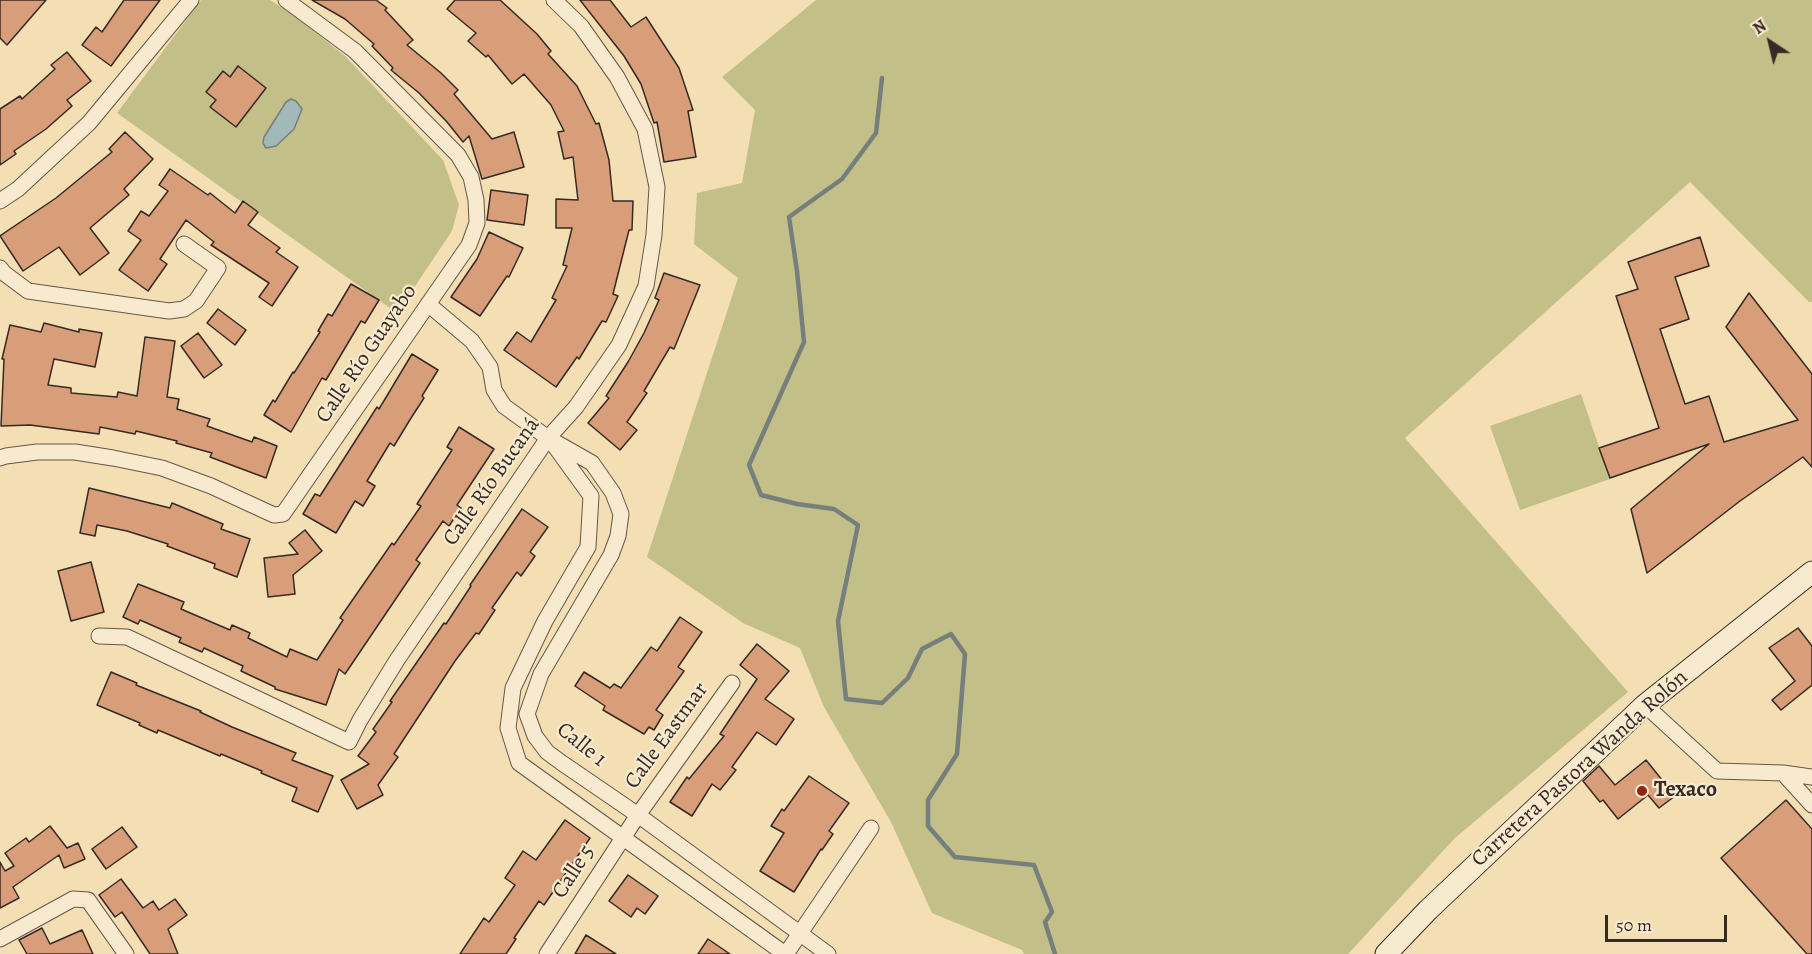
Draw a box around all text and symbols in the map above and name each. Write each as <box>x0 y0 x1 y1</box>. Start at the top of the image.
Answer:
north arrow <box>1740 12 1800 72</box>
text: N <box>1749 15 1771 40</box>
street label: Calle Río Guayabo <box>311 280 423 428</box>
street label: Calle Río Bucaná <box>438 413 546 551</box>
street label: Carretera Pastora Wanda Rolón <box>1466 665 1694 873</box>
street label: Calle Eastmar <box>620 678 714 794</box>
street label: Calle 1 <box>551 717 611 773</box>
place label: Texaco <box>1654 778 1717 804</box>
marker: Texaco <box>1635 784 1649 798</box>
street label: Calle 5 <box>547 840 601 904</box>
scale bar <box>1608 903 1730 941</box>
text: 50 m <box>1616 913 1652 937</box>

